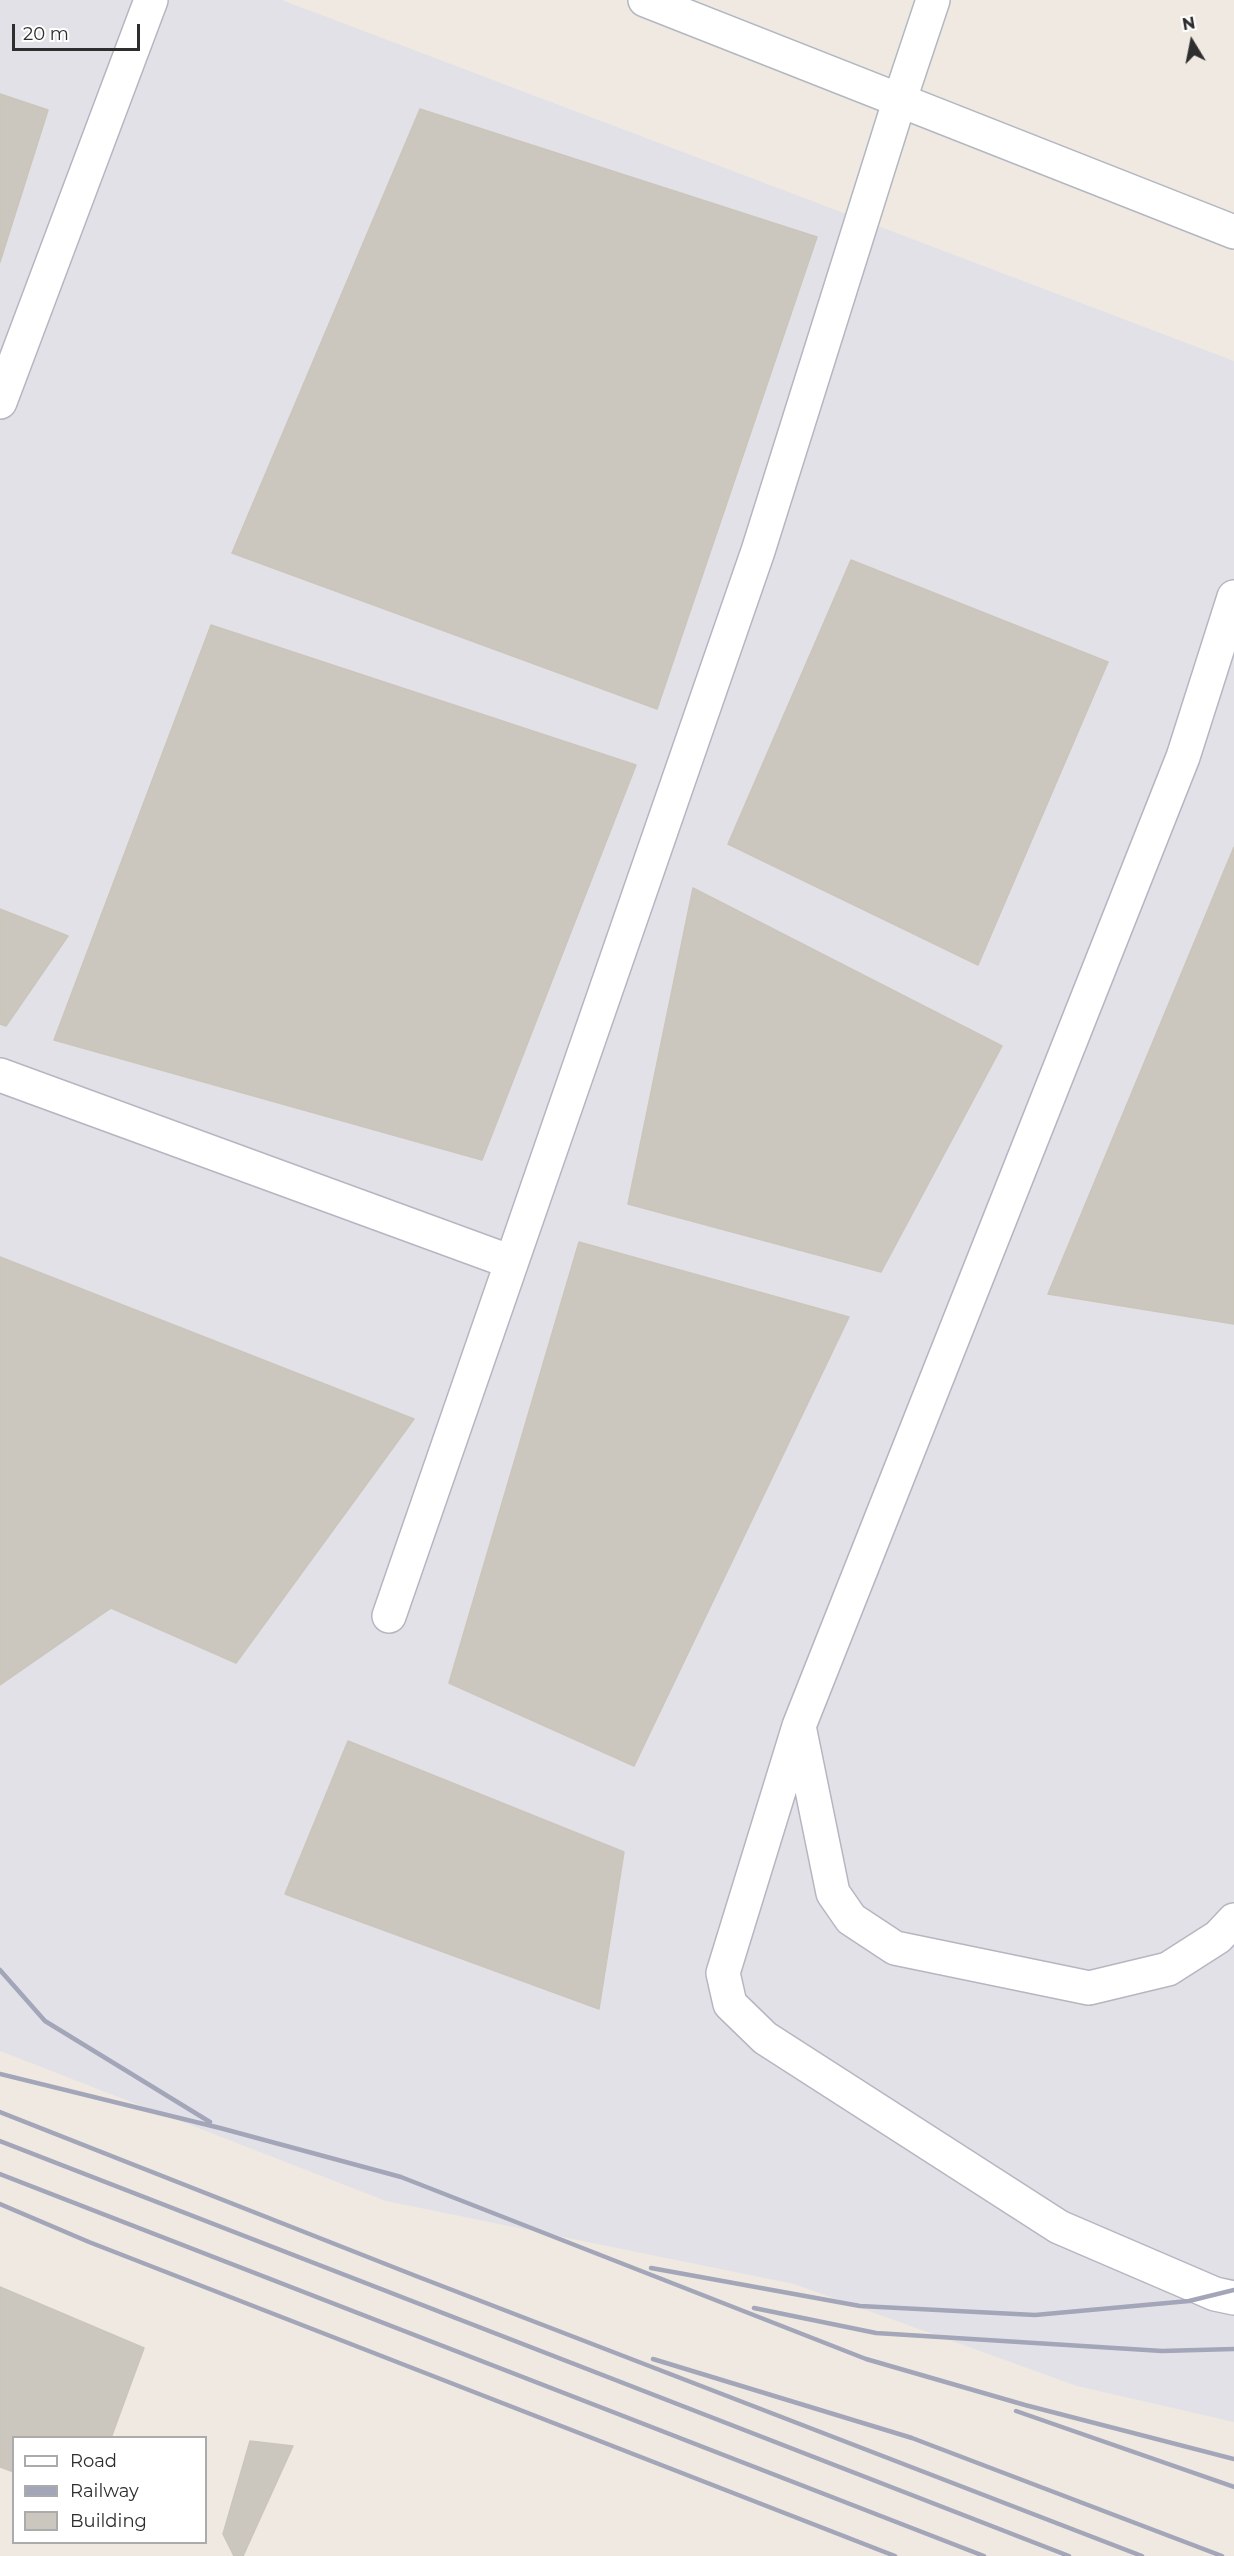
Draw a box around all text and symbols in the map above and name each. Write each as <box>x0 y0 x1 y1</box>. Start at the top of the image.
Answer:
scale bar <box>15 12 142 50</box>
north arrow <box>1162 12 1222 72</box>
text: N <box>1181 13 1197 34</box>
text: 20 m <box>23 23 69 45</box>
legend <box>12 2436 207 2544</box>
text: Road <box>70 2450 117 2472</box>
text: Railway <box>70 2480 139 2502</box>
text: Building <box>70 2510 147 2532</box>

